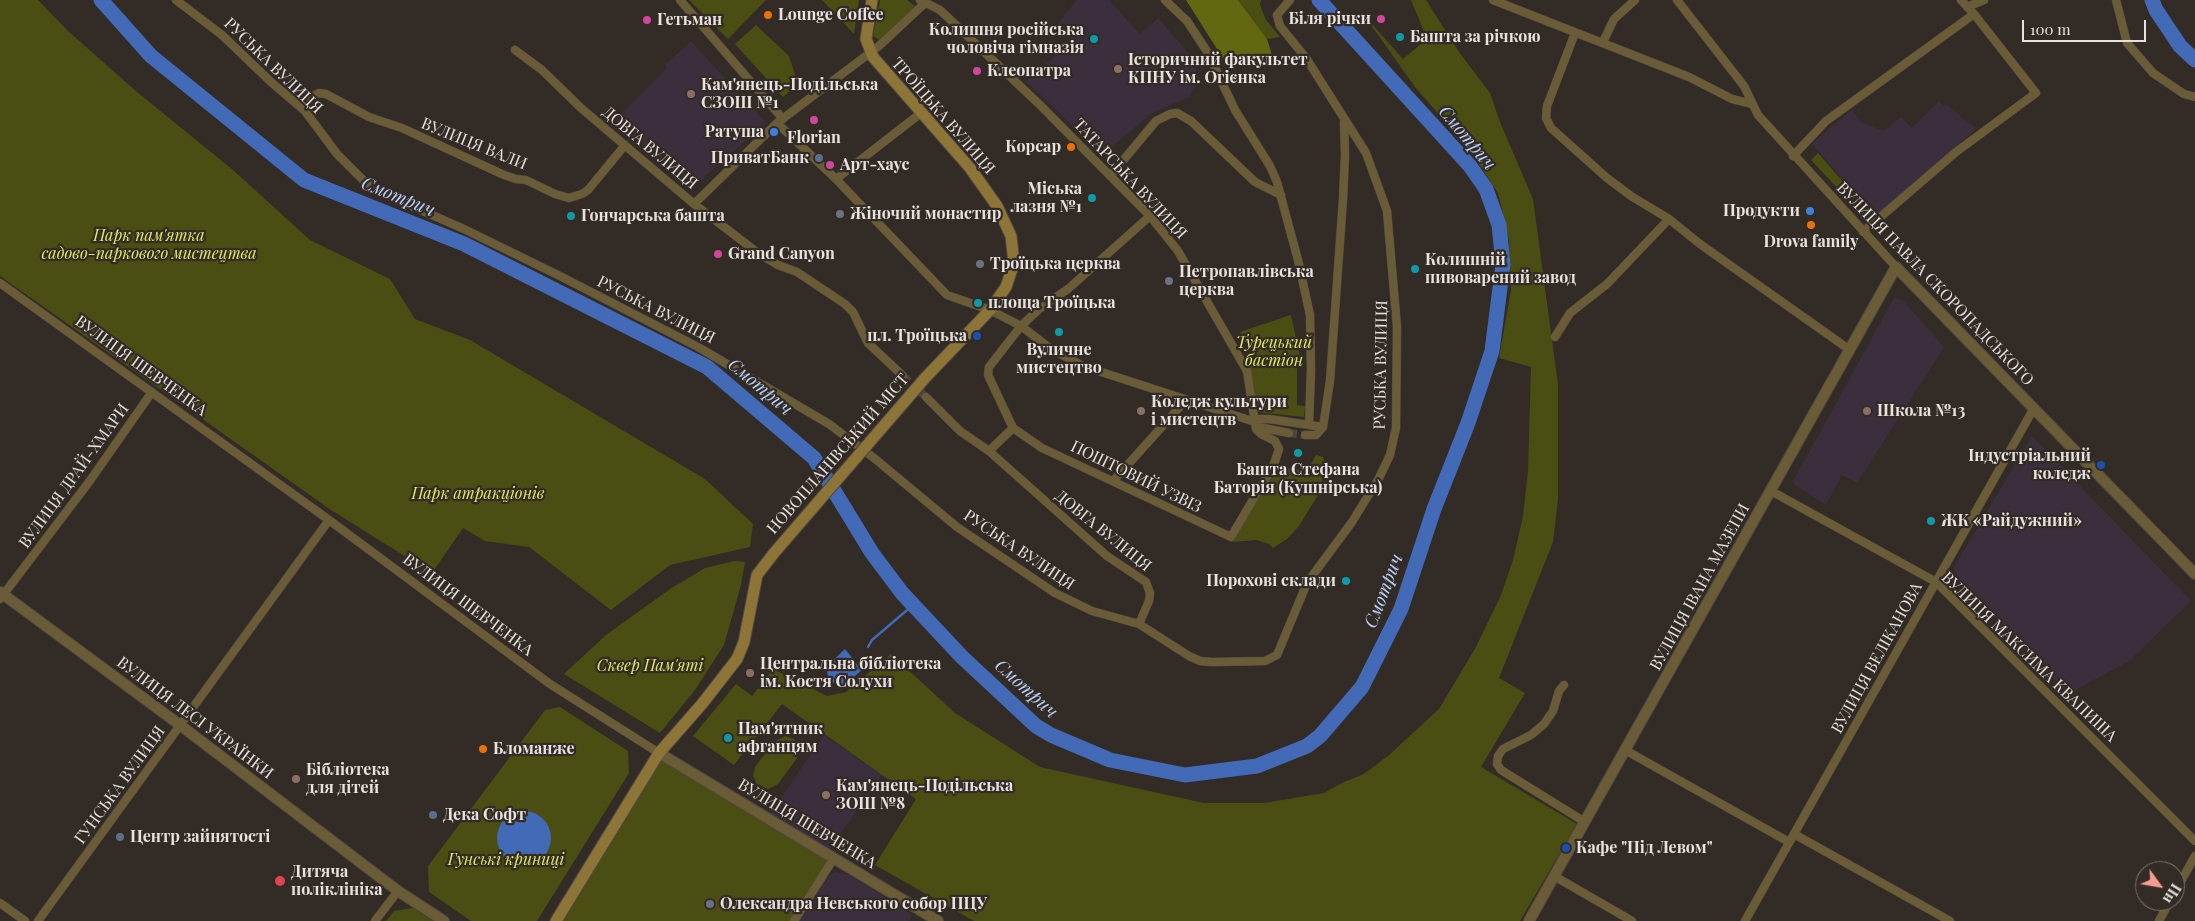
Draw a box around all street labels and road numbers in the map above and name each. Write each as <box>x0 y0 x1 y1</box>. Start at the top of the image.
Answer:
street label: РУСЬКА ВУЛИЦЯ <box>220 14 326 118</box>
street label: ТРОЇЦЬКА ВУЛИЦЯ <box>887 54 999 178</box>
street label: ДОВГА ВУЛИЦЯ <box>599 103 701 193</box>
street label: ВУЛИЦЯ ВАЛИ <box>418 114 530 174</box>
street label: ТАТАРСЬКА ВУЛИЦЯ <box>1069 115 1191 243</box>
street label: ВУЛИЦЯ ПАВЛА СКОРОПАДСЬКОГО <box>1833 178 2037 390</box>
street label: РУСЬКА ВУЛИЦЯ <box>594 272 718 348</box>
street label: РУСЬКА ВУЛИЦЯ <box>1370 300 1392 430</box>
street label: ВУЛИЦЯ ШЕВЧЕНКА <box>71 312 211 420</box>
street label: НОВОПЛАНІВСЬКИЙ МІСТ <box>763 370 913 538</box>
street label: ВУЛИЦЯ ДРАЙ-ХМАРИ <box>15 400 133 552</box>
street label: ПОШТОВИЙ УЗВІЗ <box>1067 437 1205 517</box>
street label: ДОВГА ВУЛИЦЯ <box>1051 486 1155 576</box>
street label: ВУЛИЦЯ ІВАНА МАЗЕПИ <box>1646 500 1754 674</box>
street label: РУСЬКА ВУЛИЦЯ <box>960 506 1078 594</box>
street label: ВУЛИЦЯ ШЕВЧЕНКА <box>399 550 537 660</box>
street label: ВУЛИЦЯ МАКСИМА КВАПИША <box>1937 568 2121 746</box>
street label: ВУЛИЦЯ ВЕЛІКАНОВА <box>1827 579 1927 737</box>
street label: ВУЛИЦЯ ЛЕСІ УКРАЇНКИ <box>113 653 277 783</box>
street label: ГУНСЬКА ВУЛИЦЯ <box>71 722 169 848</box>
street label: ВУЛИЦЯ ШЕВЧЕНКА <box>734 775 880 873</box>

